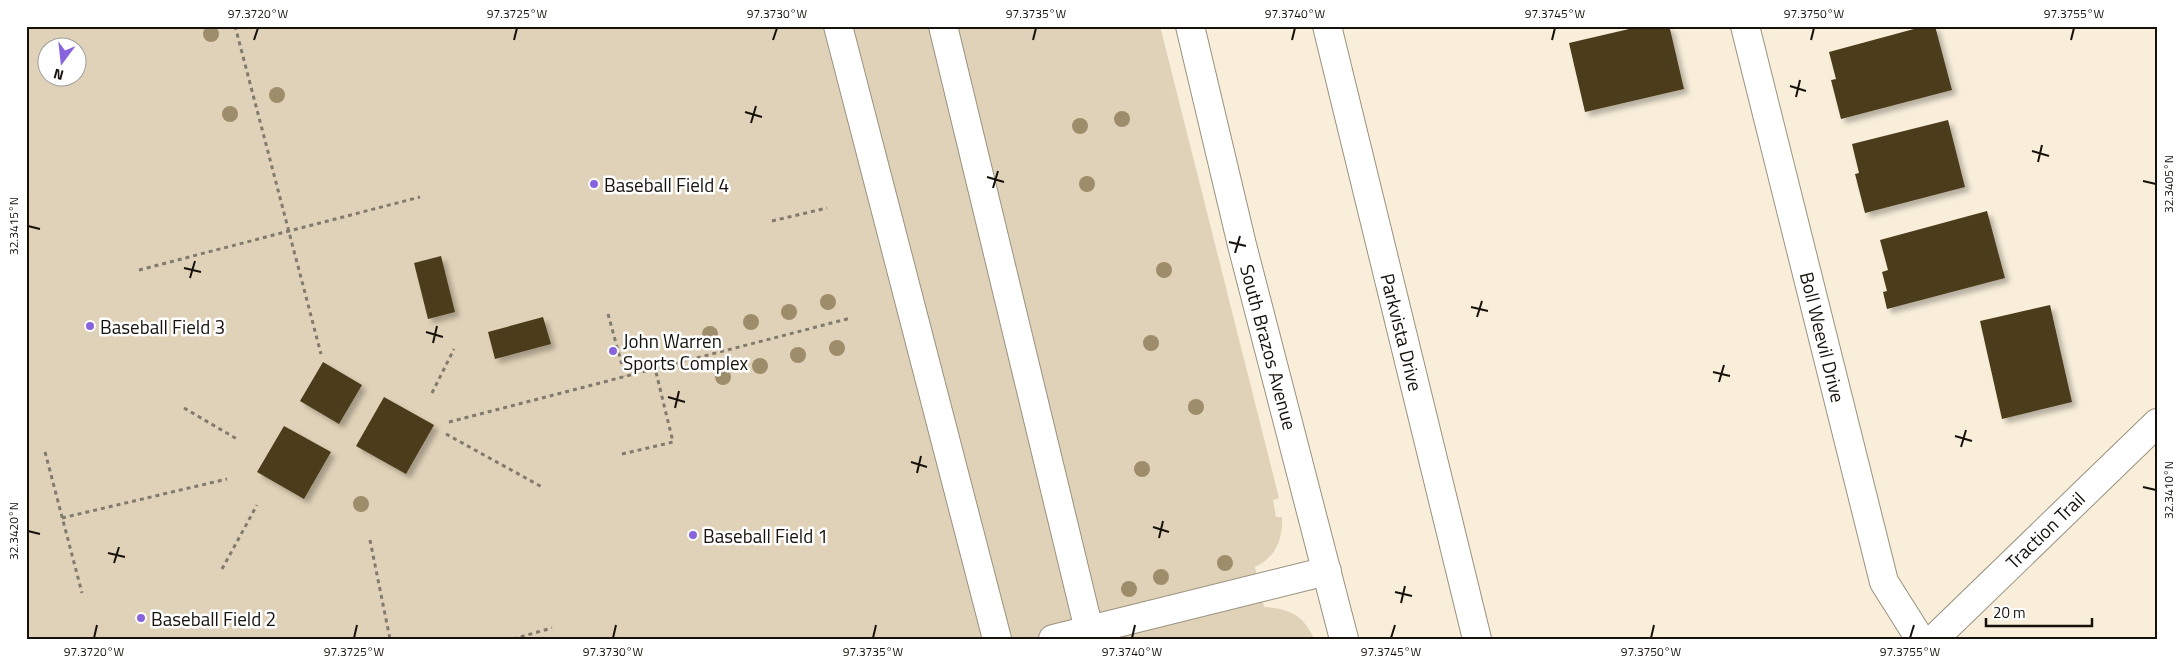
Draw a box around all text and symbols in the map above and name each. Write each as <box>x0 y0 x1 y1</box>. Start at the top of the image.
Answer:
text: 97.3720°W <box>228 4 288 23</box>
text: 97.3725°W <box>487 4 547 23</box>
text: 97.3730°W <box>747 4 807 23</box>
text: 97.3735°W <box>1006 4 1066 23</box>
text: 97.3740°W <box>1265 4 1325 23</box>
text: 97.3745°W <box>1525 4 1585 23</box>
text: 97.3750°W <box>1784 4 1844 23</box>
text: 97.3755°W <box>2044 4 2104 23</box>
north arrow <box>38 38 88 88</box>
text: N <box>51 64 66 86</box>
text: 32.3405°N <box>2159 155 2178 213</box>
place label: Baseball Field 4 <box>604 170 729 199</box>
marker: Baseball Field 4 <box>588 178 600 190</box>
text: 32.3415°N <box>4 197 23 255</box>
street label: South Brazos Avenue <box>1233 261 1305 433</box>
street label: Boll Weevil Drive <box>1793 269 1853 405</box>
street label: Parkvista Drive <box>1373 270 1431 394</box>
place label: Baseball Field 3 <box>100 312 225 341</box>
marker: Baseball Field 3 <box>84 320 96 332</box>
place label: John Warren Sports Complex <box>623 326 749 377</box>
marker: John Warren Sports Complex <box>607 345 619 357</box>
text: 32.3410°N <box>2159 461 2178 519</box>
street label: Traction Trail <box>1999 484 2091 576</box>
text: 32.3420°N <box>4 502 23 560</box>
place label: Baseball Field 1 <box>703 521 828 550</box>
marker: Baseball Field 1 <box>687 529 699 541</box>
scale bar <box>1986 595 2092 627</box>
text: 20 m <box>1993 601 2026 624</box>
place label: Baseball Field 2 <box>151 604 276 633</box>
marker: Baseball Field 2 <box>135 612 147 624</box>
text: 97.3720°W <box>64 642 124 661</box>
text: 97.3725°W <box>324 642 384 661</box>
text: 97.3730°W <box>583 642 643 661</box>
text: 97.3735°W <box>843 642 903 661</box>
text: 97.3740°W <box>1102 642 1162 661</box>
text: 97.3745°W <box>1361 642 1421 661</box>
text: 97.3750°W <box>1621 642 1681 661</box>
text: 97.3755°W <box>1880 642 1940 661</box>

